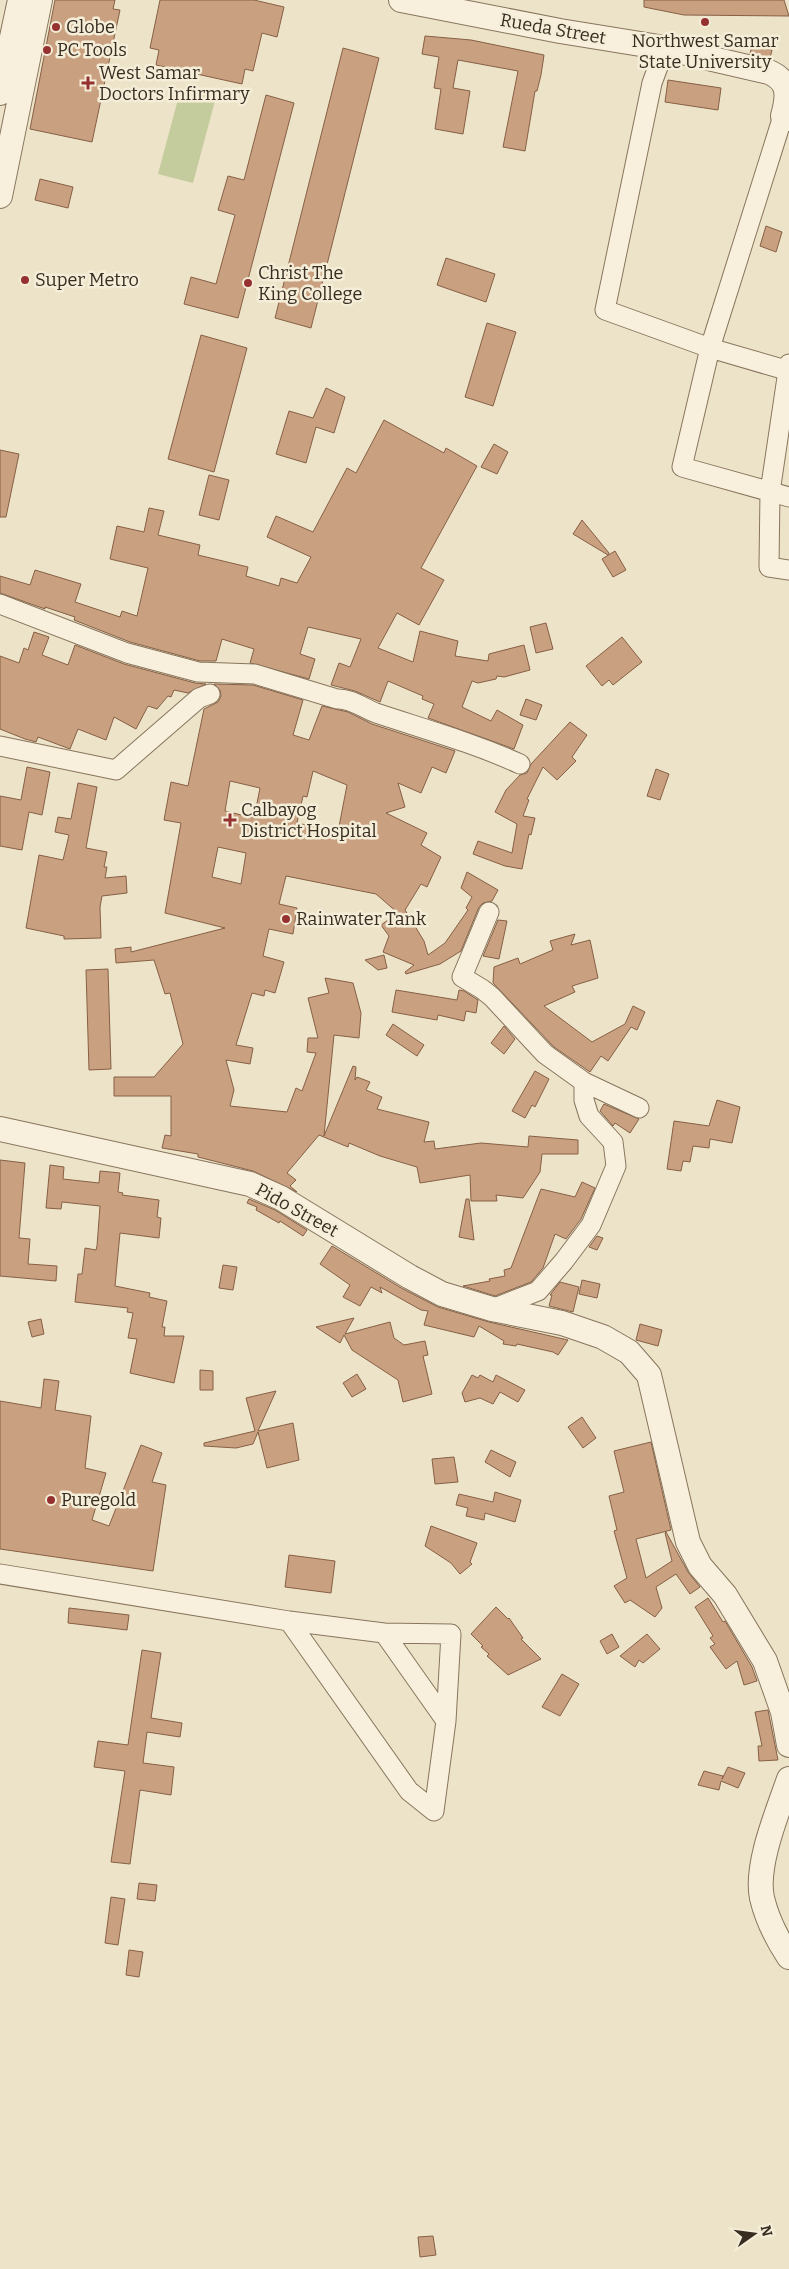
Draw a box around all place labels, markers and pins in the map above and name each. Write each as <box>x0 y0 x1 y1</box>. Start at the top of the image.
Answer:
place label: Globe <box>66 16 115 38</box>
marker: Northwest Samar State University <box>699 16 711 28</box>
marker: Globe <box>50 21 62 33</box>
place label: Northwest Samar State University <box>631 30 779 73</box>
place label: PC Tools <box>57 39 127 61</box>
marker: PC Tools <box>41 44 53 56</box>
place label: West Samar Doctors Infirmary <box>99 62 250 105</box>
marker: West Samar Doctors Infirmary <box>81 76 95 90</box>
place label: Christ The King College <box>258 262 362 305</box>
place label: Super Metro <box>35 269 139 291</box>
marker: Super Metro <box>19 274 31 286</box>
marker: Christ The King College <box>242 277 254 289</box>
place label: Calbayog District Hospital <box>241 799 377 842</box>
marker: Calbayog District Hospital <box>223 813 237 827</box>
place label: Rainwater Tank <box>296 908 427 930</box>
marker: Rainwater Tank <box>280 913 292 925</box>
place label: Puregold <box>61 1489 136 1511</box>
marker: Puregold <box>45 1494 57 1506</box>

